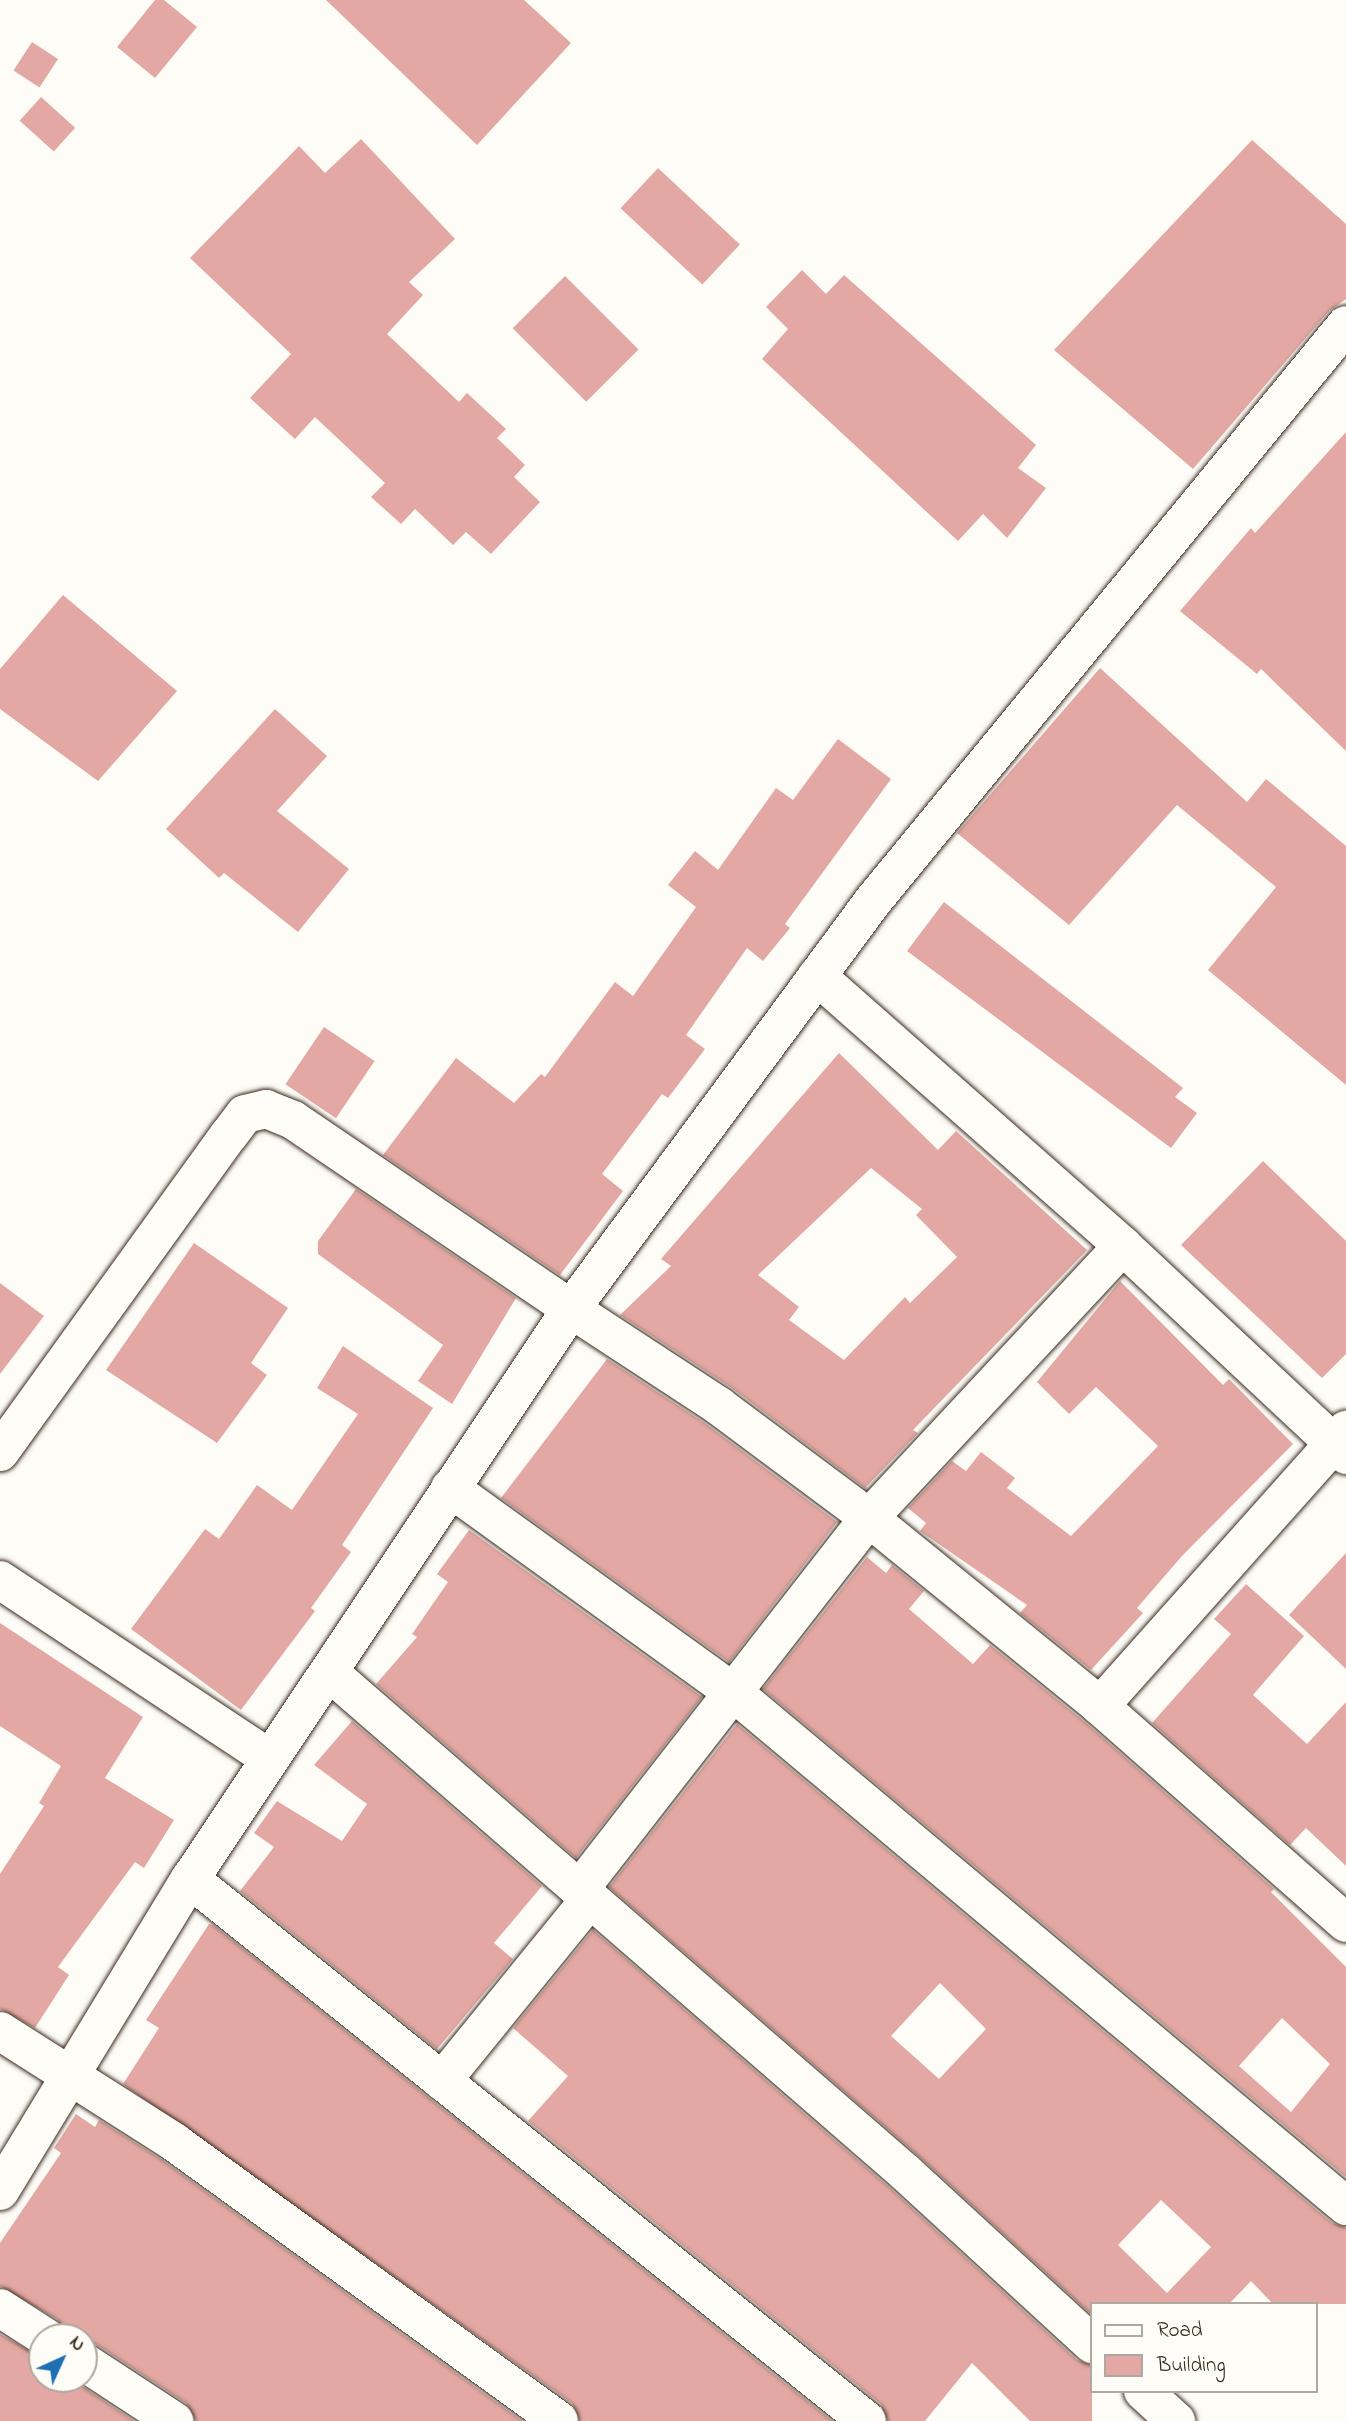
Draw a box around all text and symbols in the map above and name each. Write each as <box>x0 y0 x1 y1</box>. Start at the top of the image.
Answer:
legend <box>1090 2302 1318 2393</box>
text: Road <box>1157 2316 1203 2346</box>
north arrow <box>28 2323 98 2393</box>
text: N <box>63 2330 91 2358</box>
text: Building <box>1157 2351 1226 2381</box>

